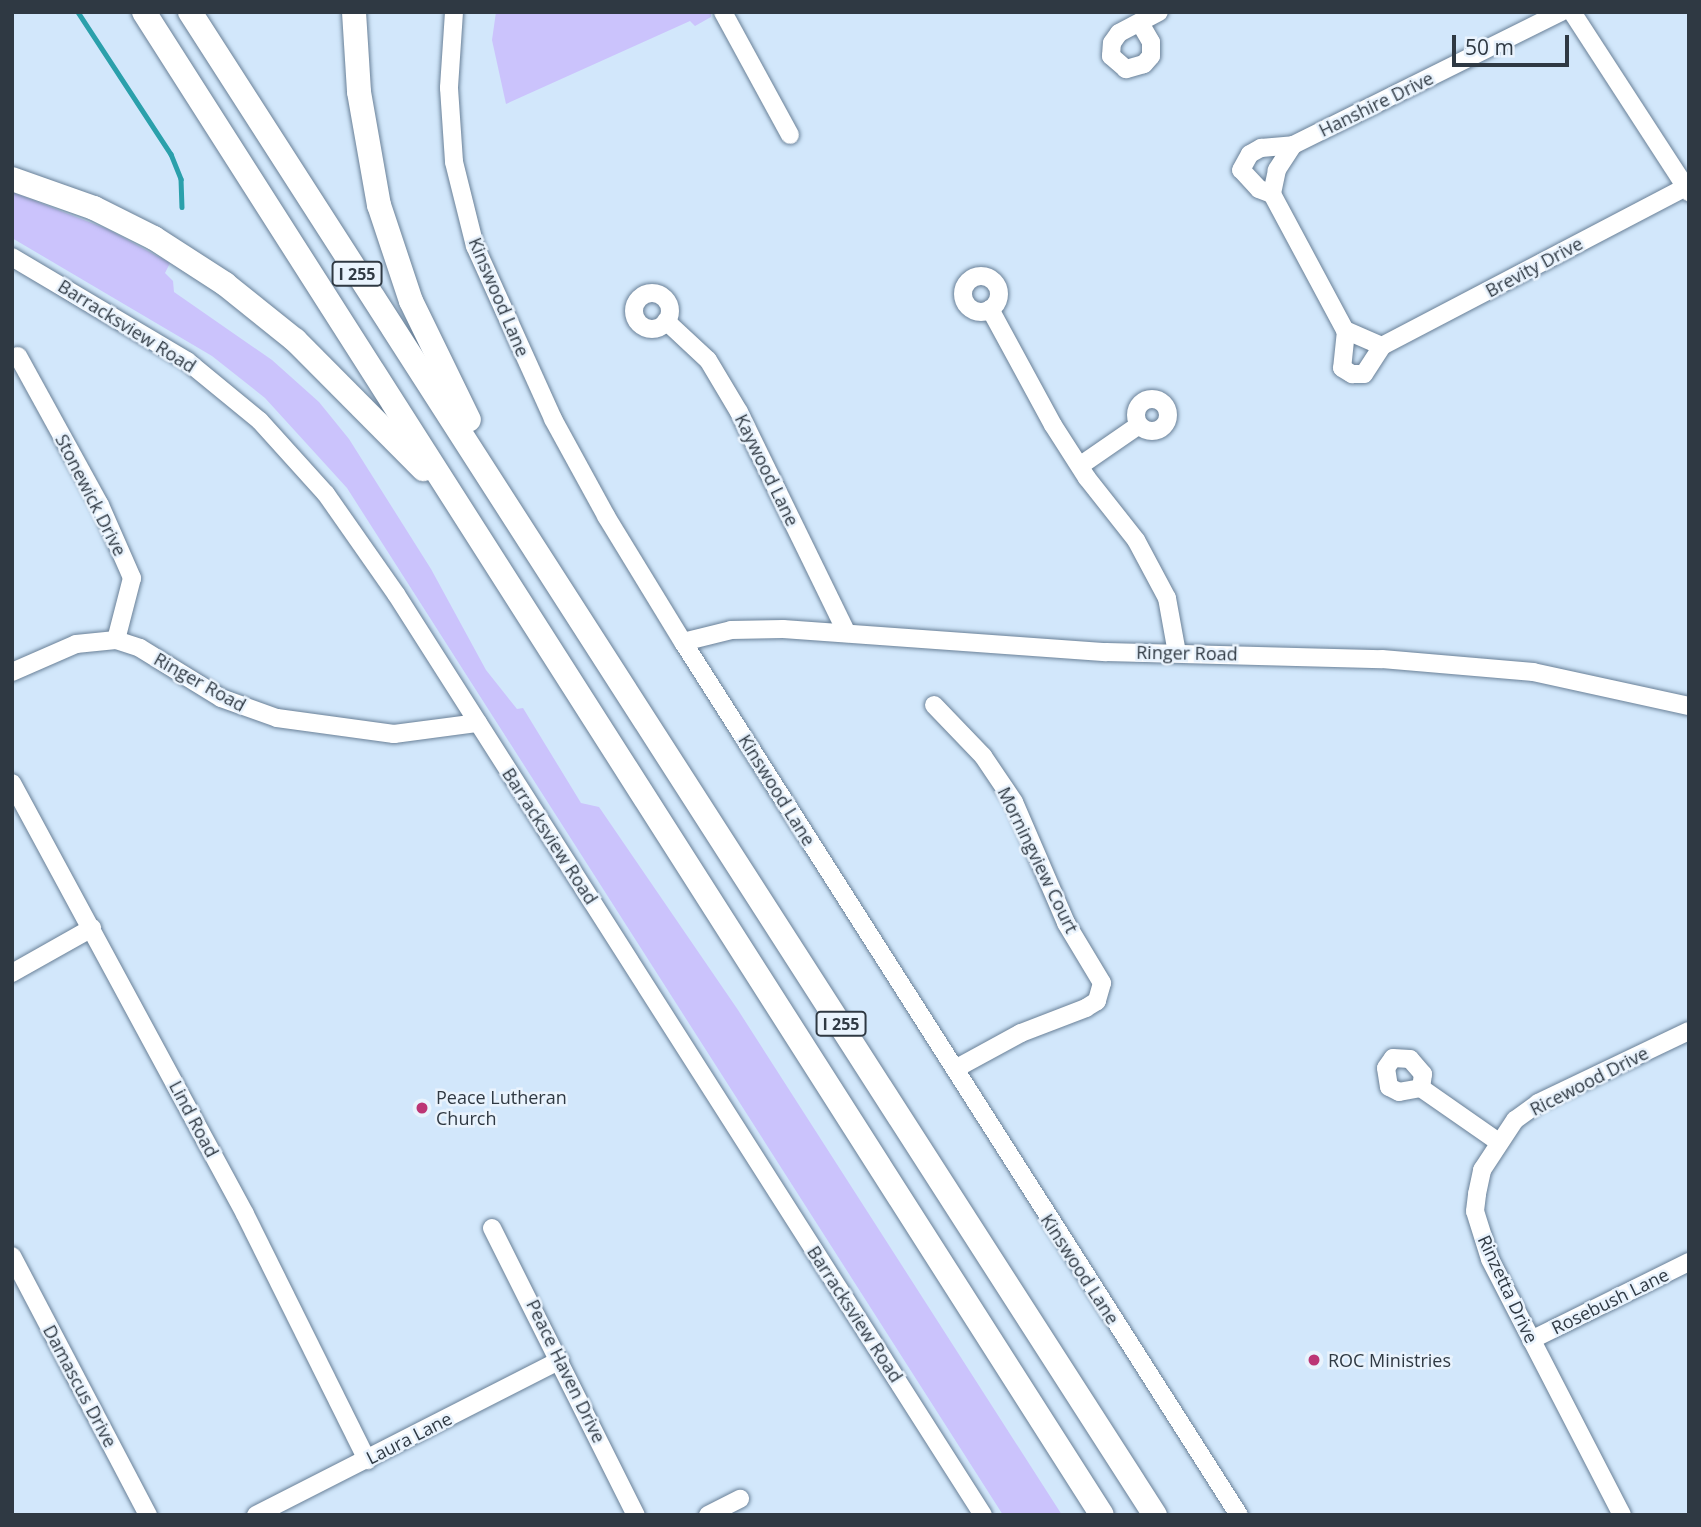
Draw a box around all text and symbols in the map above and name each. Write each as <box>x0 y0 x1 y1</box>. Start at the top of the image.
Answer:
scale bar <box>1456 21 1573 65</box>
text: 50 m <box>1465 33 1514 61</box>
street label: Hanshire Drive <box>1315 67 1437 141</box>
street label: Brevity Drive <box>1482 232 1586 302</box>
street label: Kinswood Lane <box>464 234 534 360</box>
road number: I 255 <box>331 262 383 286</box>
street label: Barracksview Road <box>54 275 200 377</box>
street label: Kaywood Lane <box>731 410 803 530</box>
street label: Stonewick Drive <box>51 431 131 559</box>
street label: Ringer Road <box>1136 641 1238 665</box>
street label: Ringer Road <box>150 648 250 716</box>
street label: Kinswood Lane <box>734 730 820 850</box>
street label: Barracksview Road <box>498 764 602 908</box>
street label: Morningview Court <box>993 783 1083 937</box>
road number: I 255 <box>815 1012 867 1036</box>
street label: Ricewood Drive <box>1526 1042 1652 1120</box>
street label: Lind Road <box>165 1077 223 1161</box>
place label: Peace Lutheran Church <box>436 1087 567 1130</box>
marker: Peace Lutheran Church <box>414 1100 430 1116</box>
street label: Kinswood Lane <box>1036 1210 1124 1328</box>
street label: Rinzetta Drive <box>1474 1232 1542 1346</box>
street label: Barracksview Road <box>803 1242 907 1386</box>
street label: Rosebush Lane <box>1548 1263 1672 1339</box>
street label: Peace Haven Drive <box>522 1296 610 1446</box>
street label: Damascus Drive <box>39 1321 121 1451</box>
place label: ROC Ministries <box>1328 1349 1451 1371</box>
marker: ROC Ministries <box>1306 1352 1322 1368</box>
street label: Laura Lane <box>363 1407 455 1469</box>

